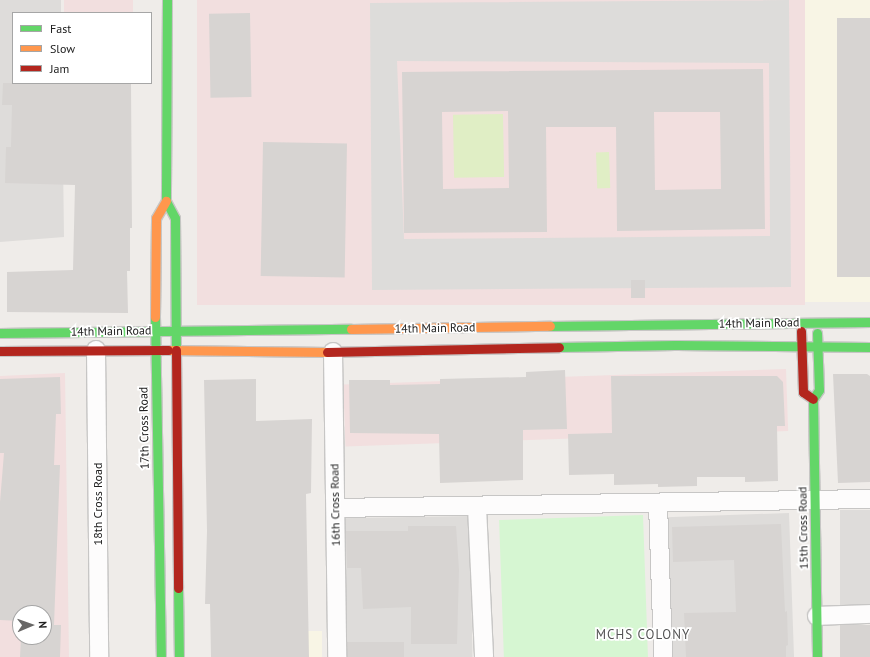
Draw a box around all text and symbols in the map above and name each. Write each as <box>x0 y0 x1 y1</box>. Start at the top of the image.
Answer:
legend <box>12 12 152 84</box>
text: Fast <box>50 21 71 36</box>
text: Slow <box>50 41 75 56</box>
text: Jam <box>50 61 69 76</box>
street label: 14th Main Road <box>719 315 799 331</box>
street label: 14th Main Road <box>395 320 475 336</box>
street label: 14th Main Road <box>71 323 151 339</box>
street label: 17th Cross Road <box>136 387 152 469</box>
street label: 18th Cross Road <box>91 463 105 545</box>
street label: 16th Cross Road <box>327 463 343 547</box>
street label: 15th Cross Road <box>795 486 811 570</box>
north arrow <box>12 605 52 645</box>
text: N <box>36 621 50 628</box>
district label: MCHS COLONY <box>596 627 690 643</box>

